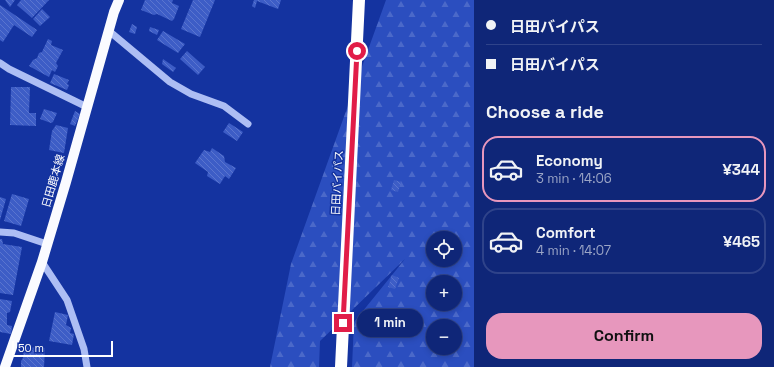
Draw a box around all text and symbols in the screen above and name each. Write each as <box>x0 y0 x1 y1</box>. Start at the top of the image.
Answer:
text: 日田バイパス <box>510 17 600 36</box>
route start <box>348 42 366 60</box>
text: 日田バイパス <box>510 55 600 74</box>
text: Choose a ride <box>486 100 604 123</box>
street label: 日田バイパス <box>328 150 346 216</box>
icon: car <box>488 151 524 187</box>
text: Economy <box>536 151 603 170</box>
street label: 日田鹿本線 <box>39 153 67 209</box>
text: ¥344 <box>722 160 760 179</box>
text: 3 min · 14:06 <box>536 170 612 187</box>
icon: car <box>488 223 524 259</box>
text: Comfort <box>536 223 596 242</box>
map controls <box>426 231 462 355</box>
button: locate <box>426 231 462 267</box>
text: ¥465 <box>723 232 760 251</box>
text: 4 min · 14:07 <box>536 242 611 259</box>
button: + <box>426 275 462 311</box>
callout: 1 min <box>357 309 423 337</box>
button: Confirm <box>486 313 762 359</box>
route end <box>334 314 352 332</box>
text: 1 min <box>374 314 406 331</box>
button: − <box>426 319 462 355</box>
scale bar <box>12 339 113 358</box>
text: 50 m <box>18 341 44 355</box>

